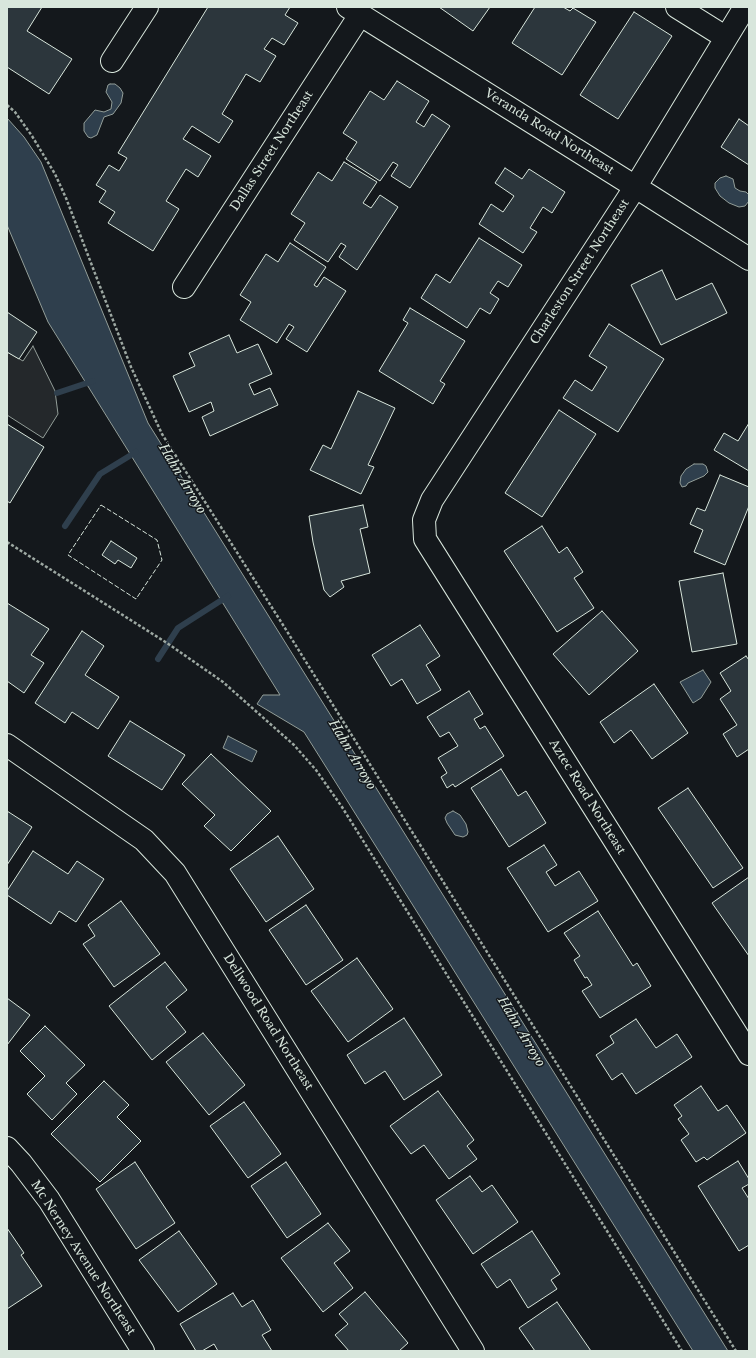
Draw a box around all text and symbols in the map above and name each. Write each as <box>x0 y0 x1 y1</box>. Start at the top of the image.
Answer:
street label: Veranda Road Northeast <box>482 86 616 178</box>
street label: Dallas Street Northeast <box>228 88 316 214</box>
street label: Charleston Street Northeast <box>528 197 632 347</box>
water label: Hahn Arroyo <box>155 441 209 517</box>
water label: Hahn Arroyo <box>325 717 379 793</box>
street label: Aztec Road Northeast <box>546 737 628 857</box>
street label: Dellwood Road Northeast <box>220 951 316 1093</box>
water label: Hahn Arroyo <box>494 994 548 1070</box>
street label: Mc Nerney Avenue Northeast <box>28 1178 138 1338</box>

